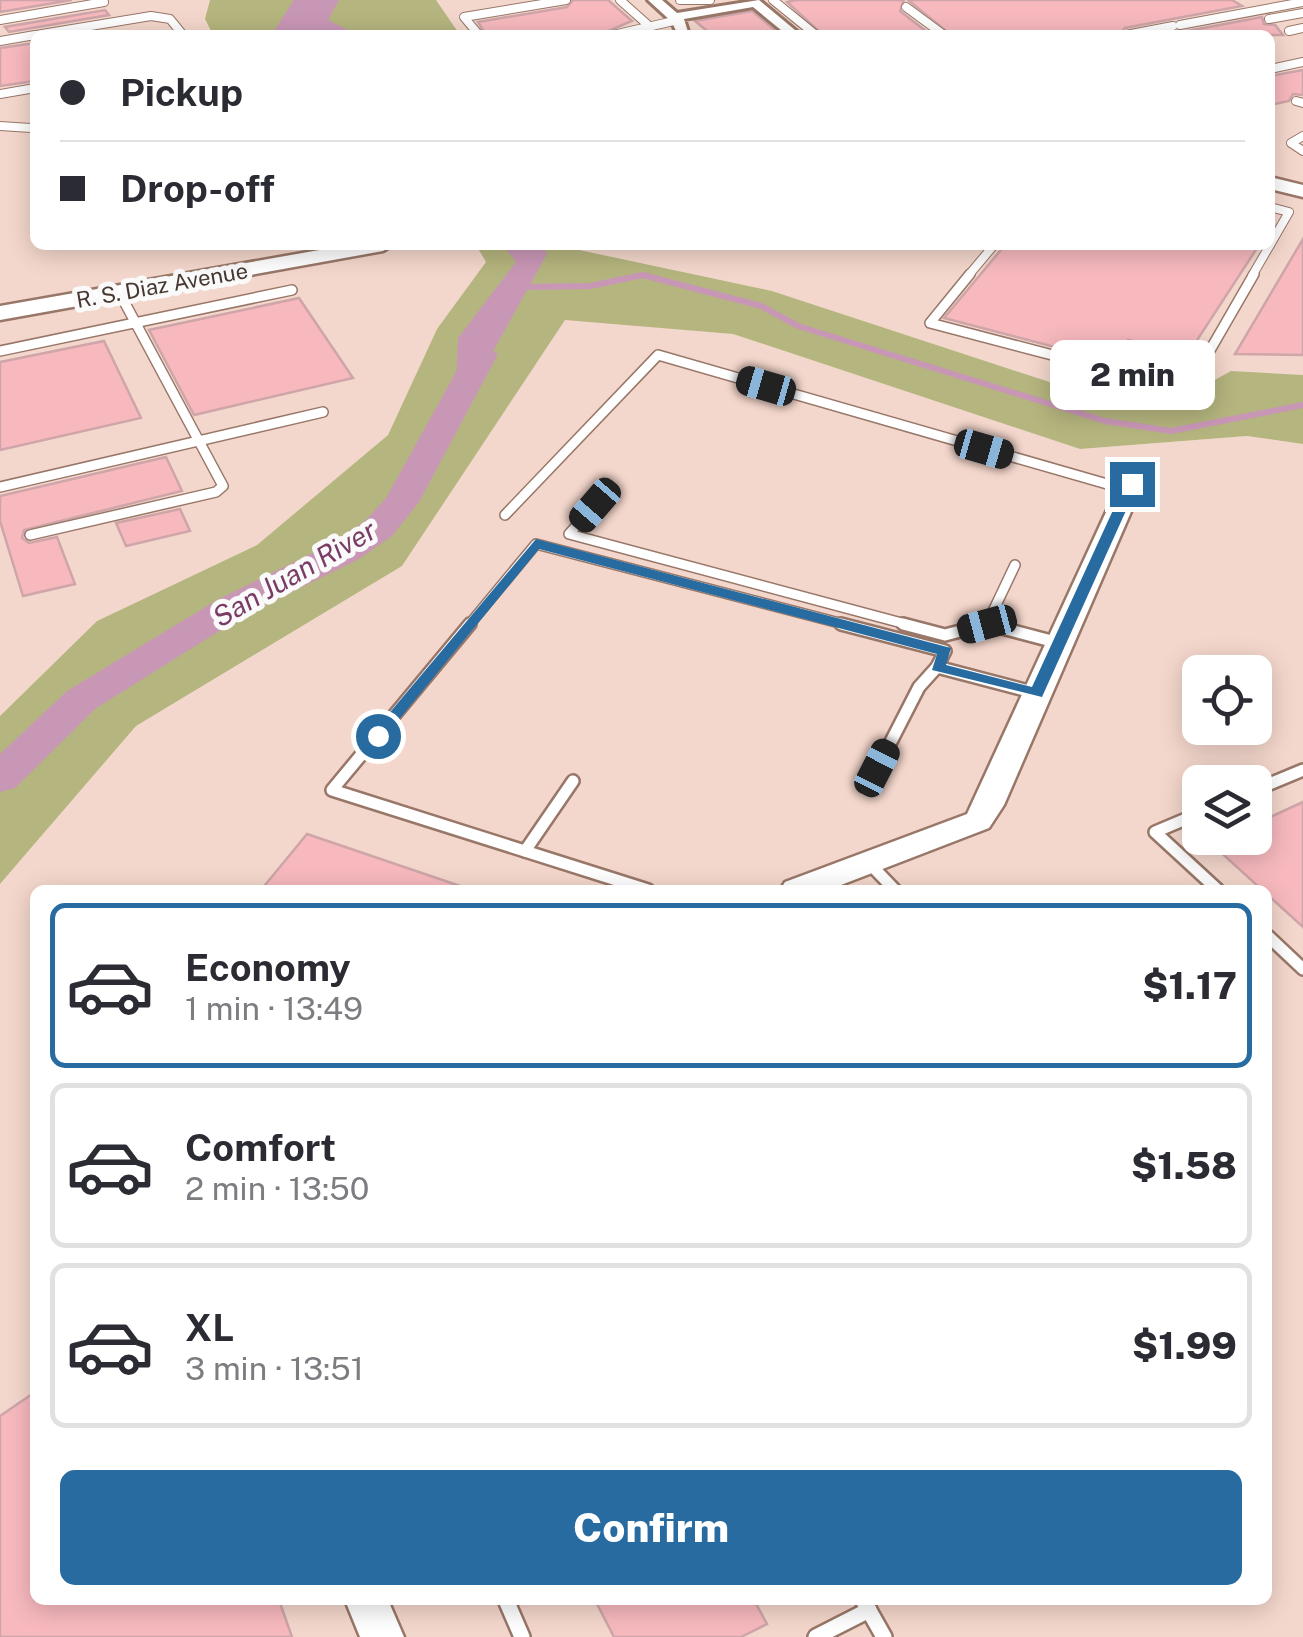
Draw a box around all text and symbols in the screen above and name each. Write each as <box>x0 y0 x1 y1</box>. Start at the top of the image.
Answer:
text: Pickup <box>120 70 243 115</box>
text: Drop-off <box>120 166 275 211</box>
street label: R. S. Diaz Avenue <box>74 257 250 313</box>
callout: 2 min <box>1050 339 1214 409</box>
text: 2 min <box>1090 356 1175 393</box>
car <box>733 363 799 409</box>
car <box>951 426 1017 472</box>
route end <box>1110 462 1155 507</box>
car <box>564 473 626 537</box>
water label: San Juan River <box>206 513 382 633</box>
car <box>954 602 1020 646</box>
map controls <box>1182 655 1272 855</box>
button: locate <box>1182 655 1272 745</box>
route start <box>356 714 401 759</box>
car <box>850 734 904 802</box>
button: layers <box>1182 765 1272 855</box>
icon: car <box>65 941 155 1031</box>
text: Economy <box>185 945 351 990</box>
text: $1.17 <box>1142 963 1237 1008</box>
text: 1 min · 13:49 <box>185 990 363 1027</box>
icon: car <box>65 1121 155 1211</box>
text: Comfort <box>185 1125 336 1170</box>
text: $1.58 <box>1131 1143 1237 1188</box>
text: 2 min · 13:50 <box>185 1170 369 1207</box>
icon: car <box>65 1301 155 1391</box>
text: XL <box>185 1305 234 1350</box>
text: $1.99 <box>1132 1323 1237 1368</box>
text: 3 min · 13:51 <box>185 1350 364 1387</box>
button: Confirm <box>60 1470 1242 1585</box>

